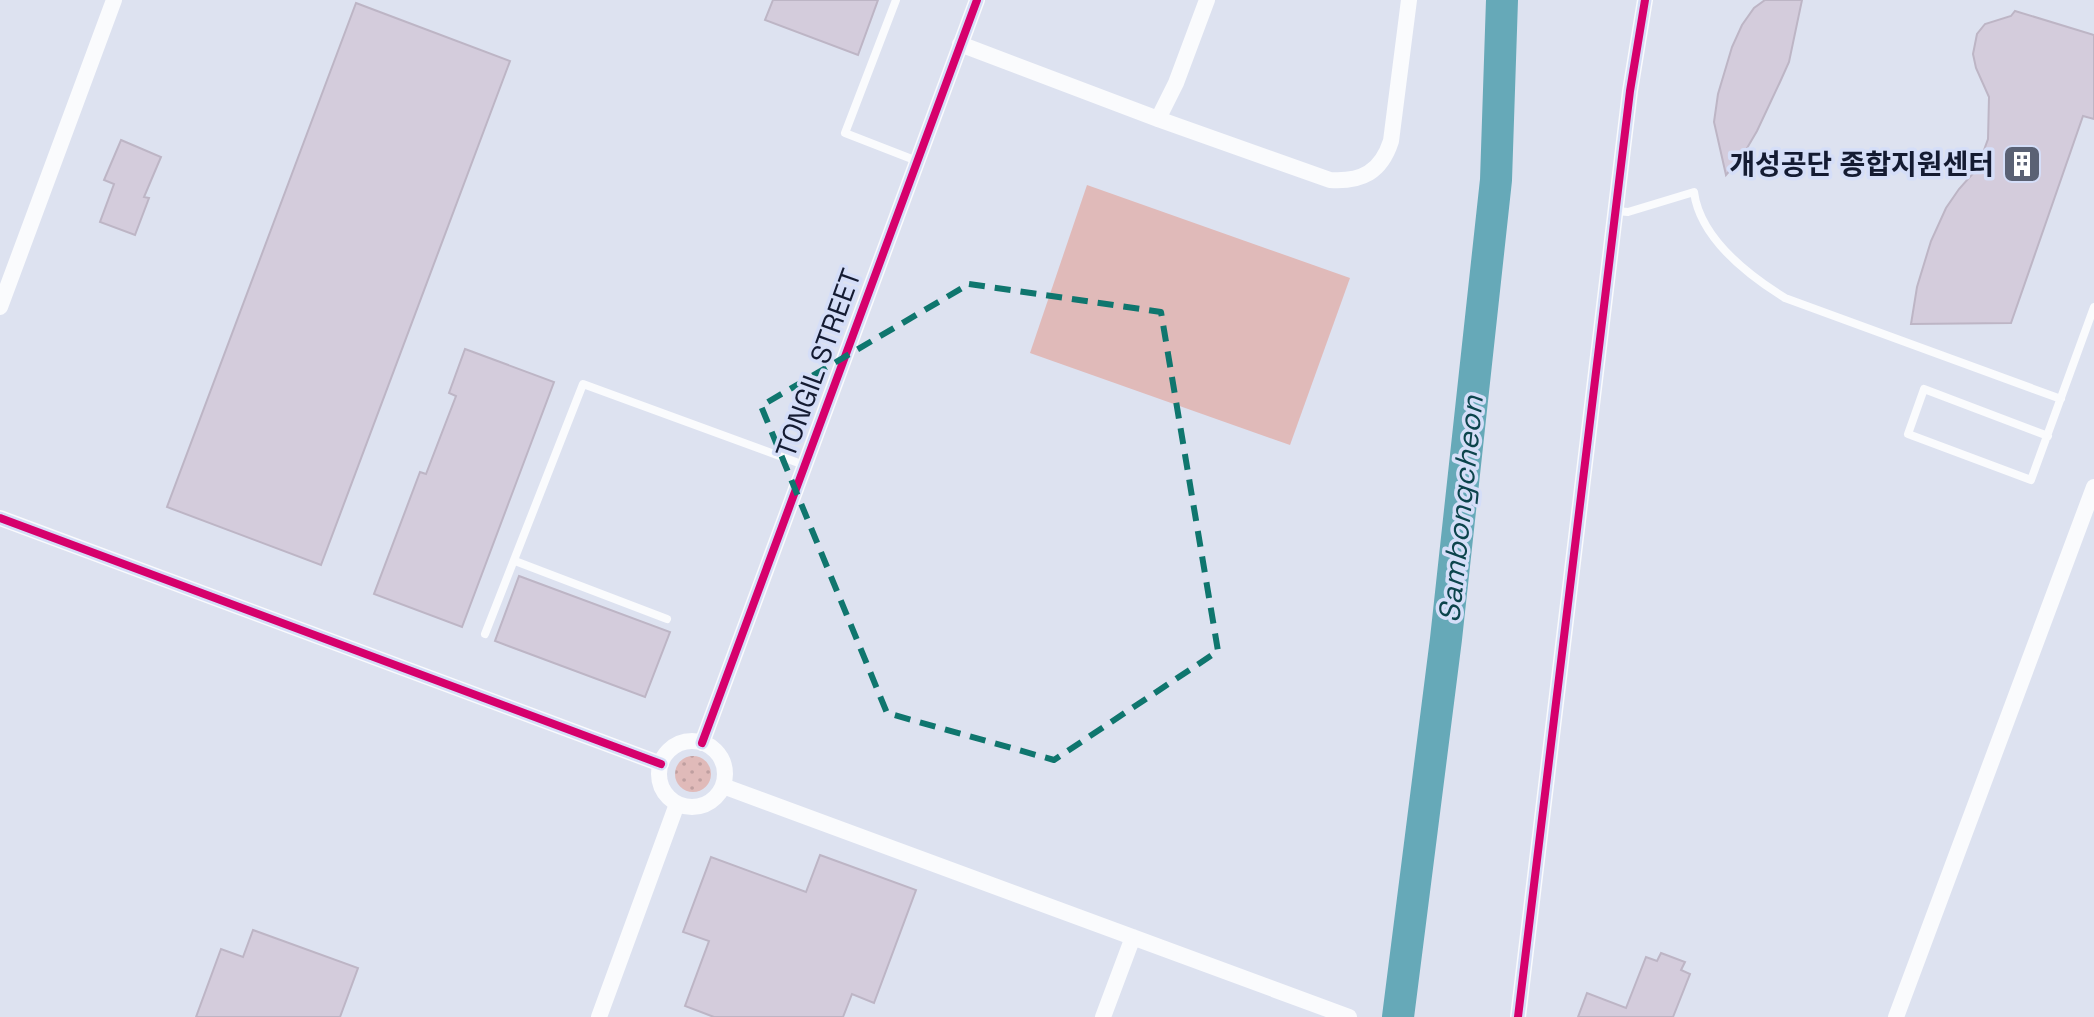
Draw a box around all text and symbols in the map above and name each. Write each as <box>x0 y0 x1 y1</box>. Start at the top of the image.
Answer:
building icon: 개성공단 종합지원센터 <box>2001 143 2043 185</box>
place label: 개성공단 종합지원센터 <box>1729 146 1994 182</box>
street label: TONGIL STREET <box>767 264 869 462</box>
water label: Sambongcheon <box>1429 393 1492 624</box>

